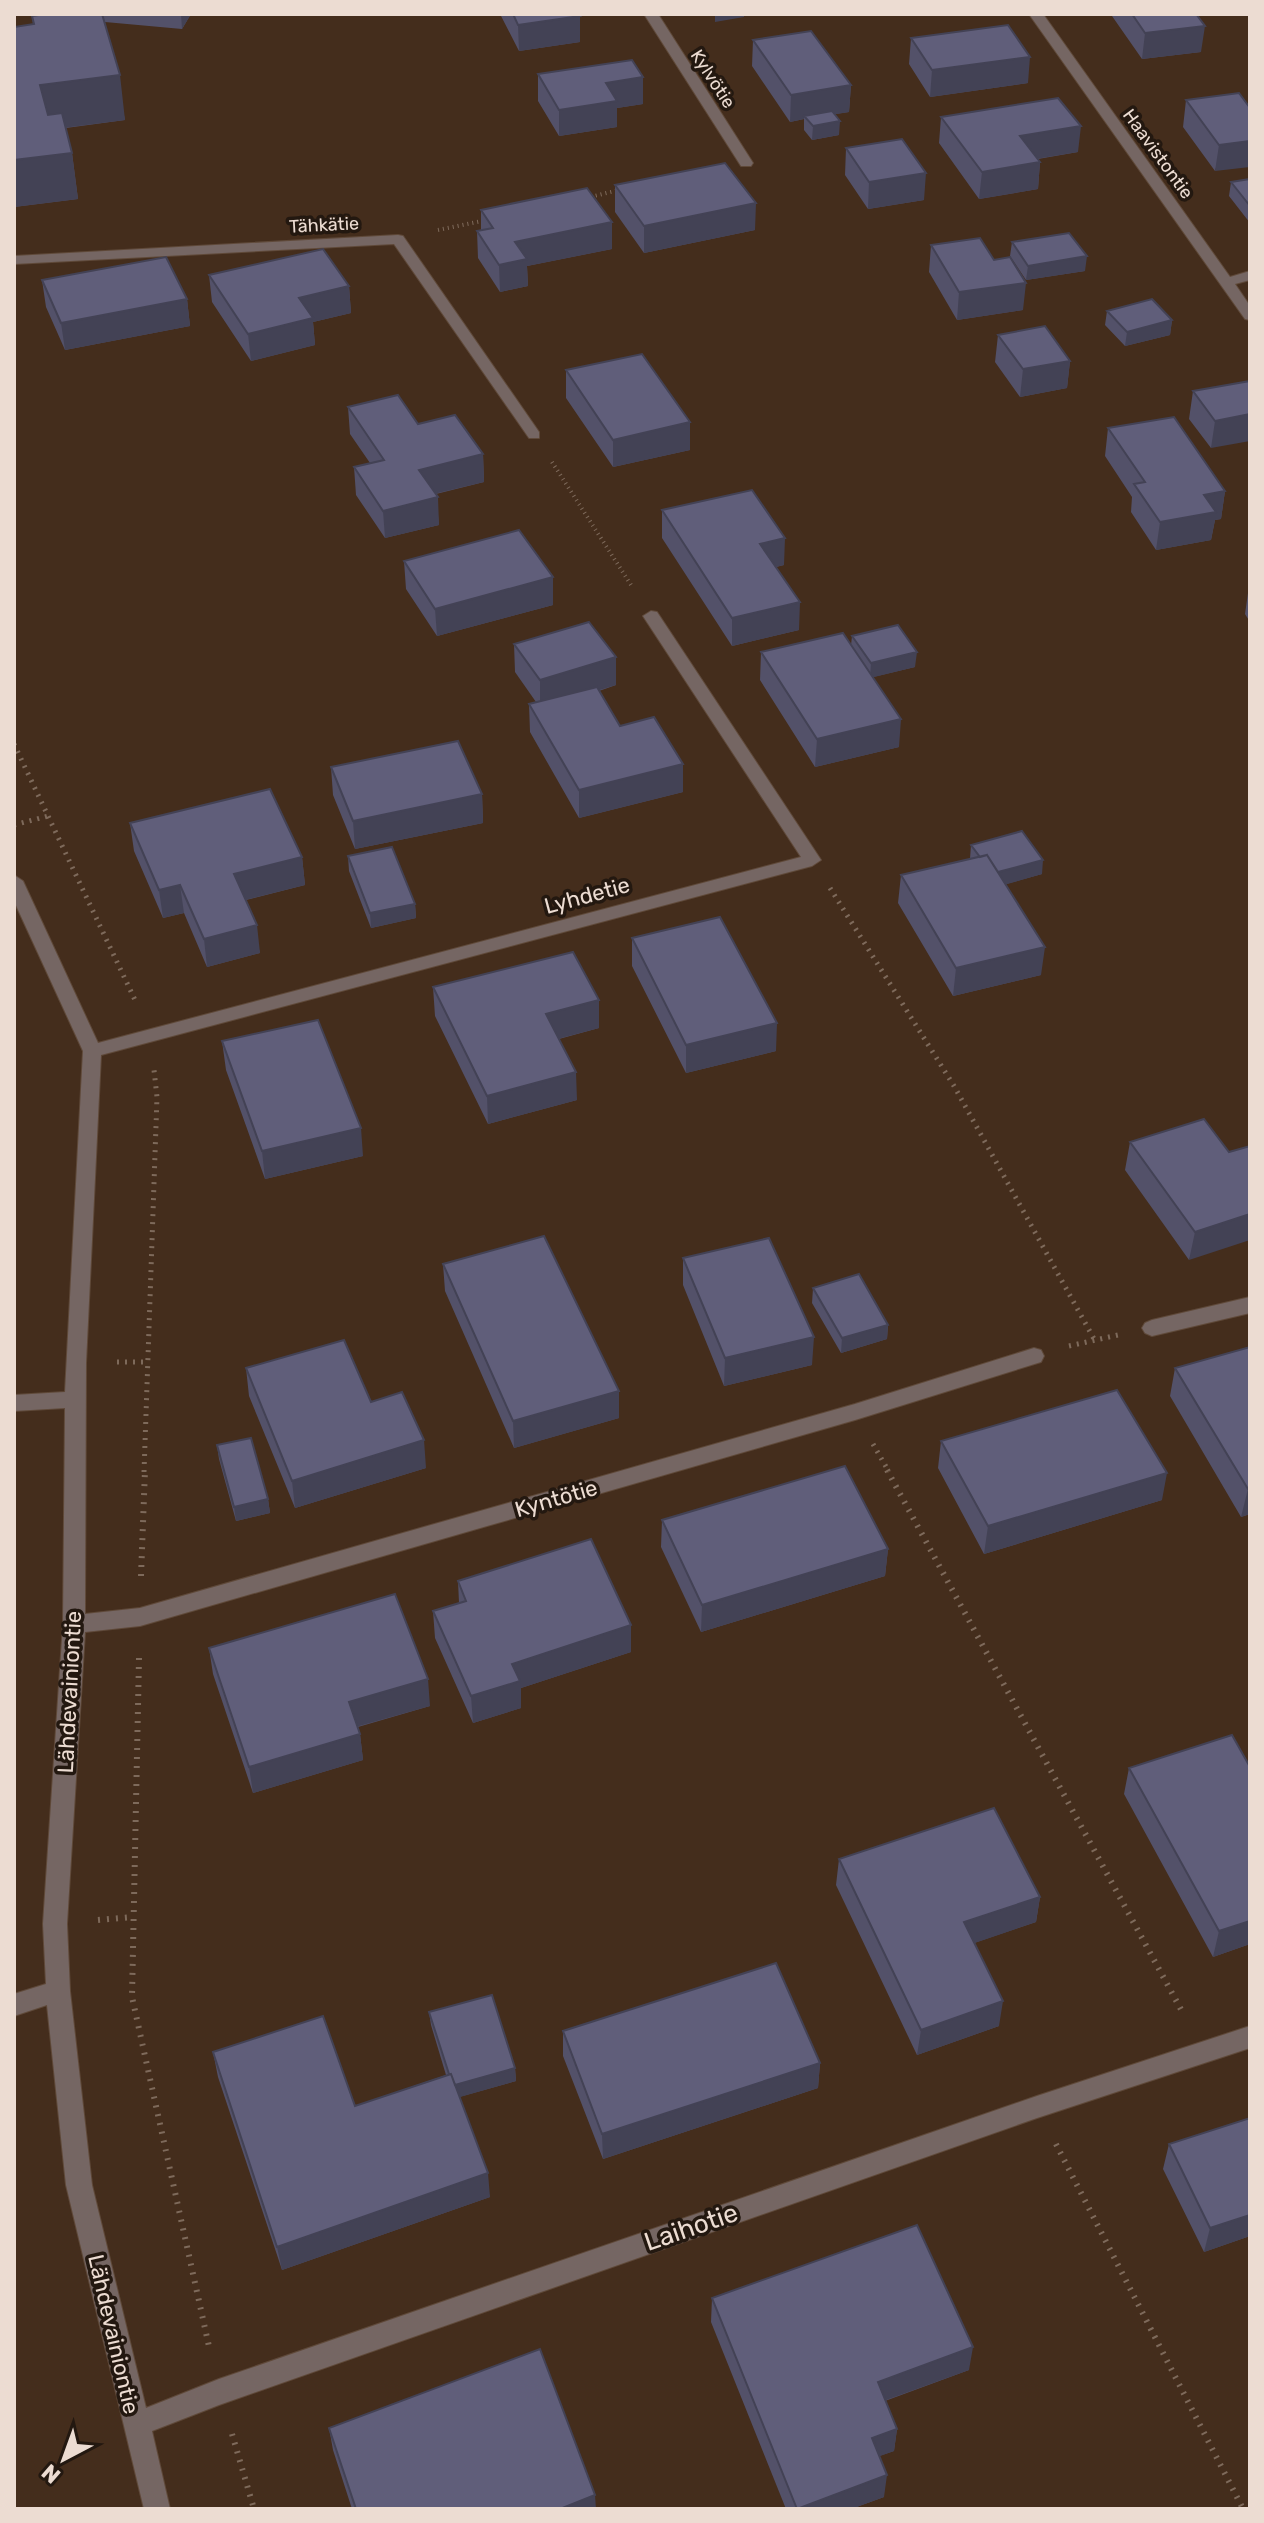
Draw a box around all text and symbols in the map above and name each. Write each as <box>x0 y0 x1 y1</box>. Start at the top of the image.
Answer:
street label: Kylvötie <box>686 46 740 112</box>
street label: Haavistontie <box>1118 105 1198 203</box>
street label: Tähkätie <box>288 212 360 238</box>
street label: Lyhdetie <box>541 871 633 920</box>
street label: Kyntötie <box>512 1474 601 1523</box>
street label: Lähdevainiontie <box>52 1610 87 1774</box>
street label: Laihotie <box>640 2197 742 2258</box>
street label: Lähdevainiontie <box>82 2252 145 2416</box>
north arrow <box>24 2419 104 2499</box>
text: N <box>36 2458 66 2489</box>

